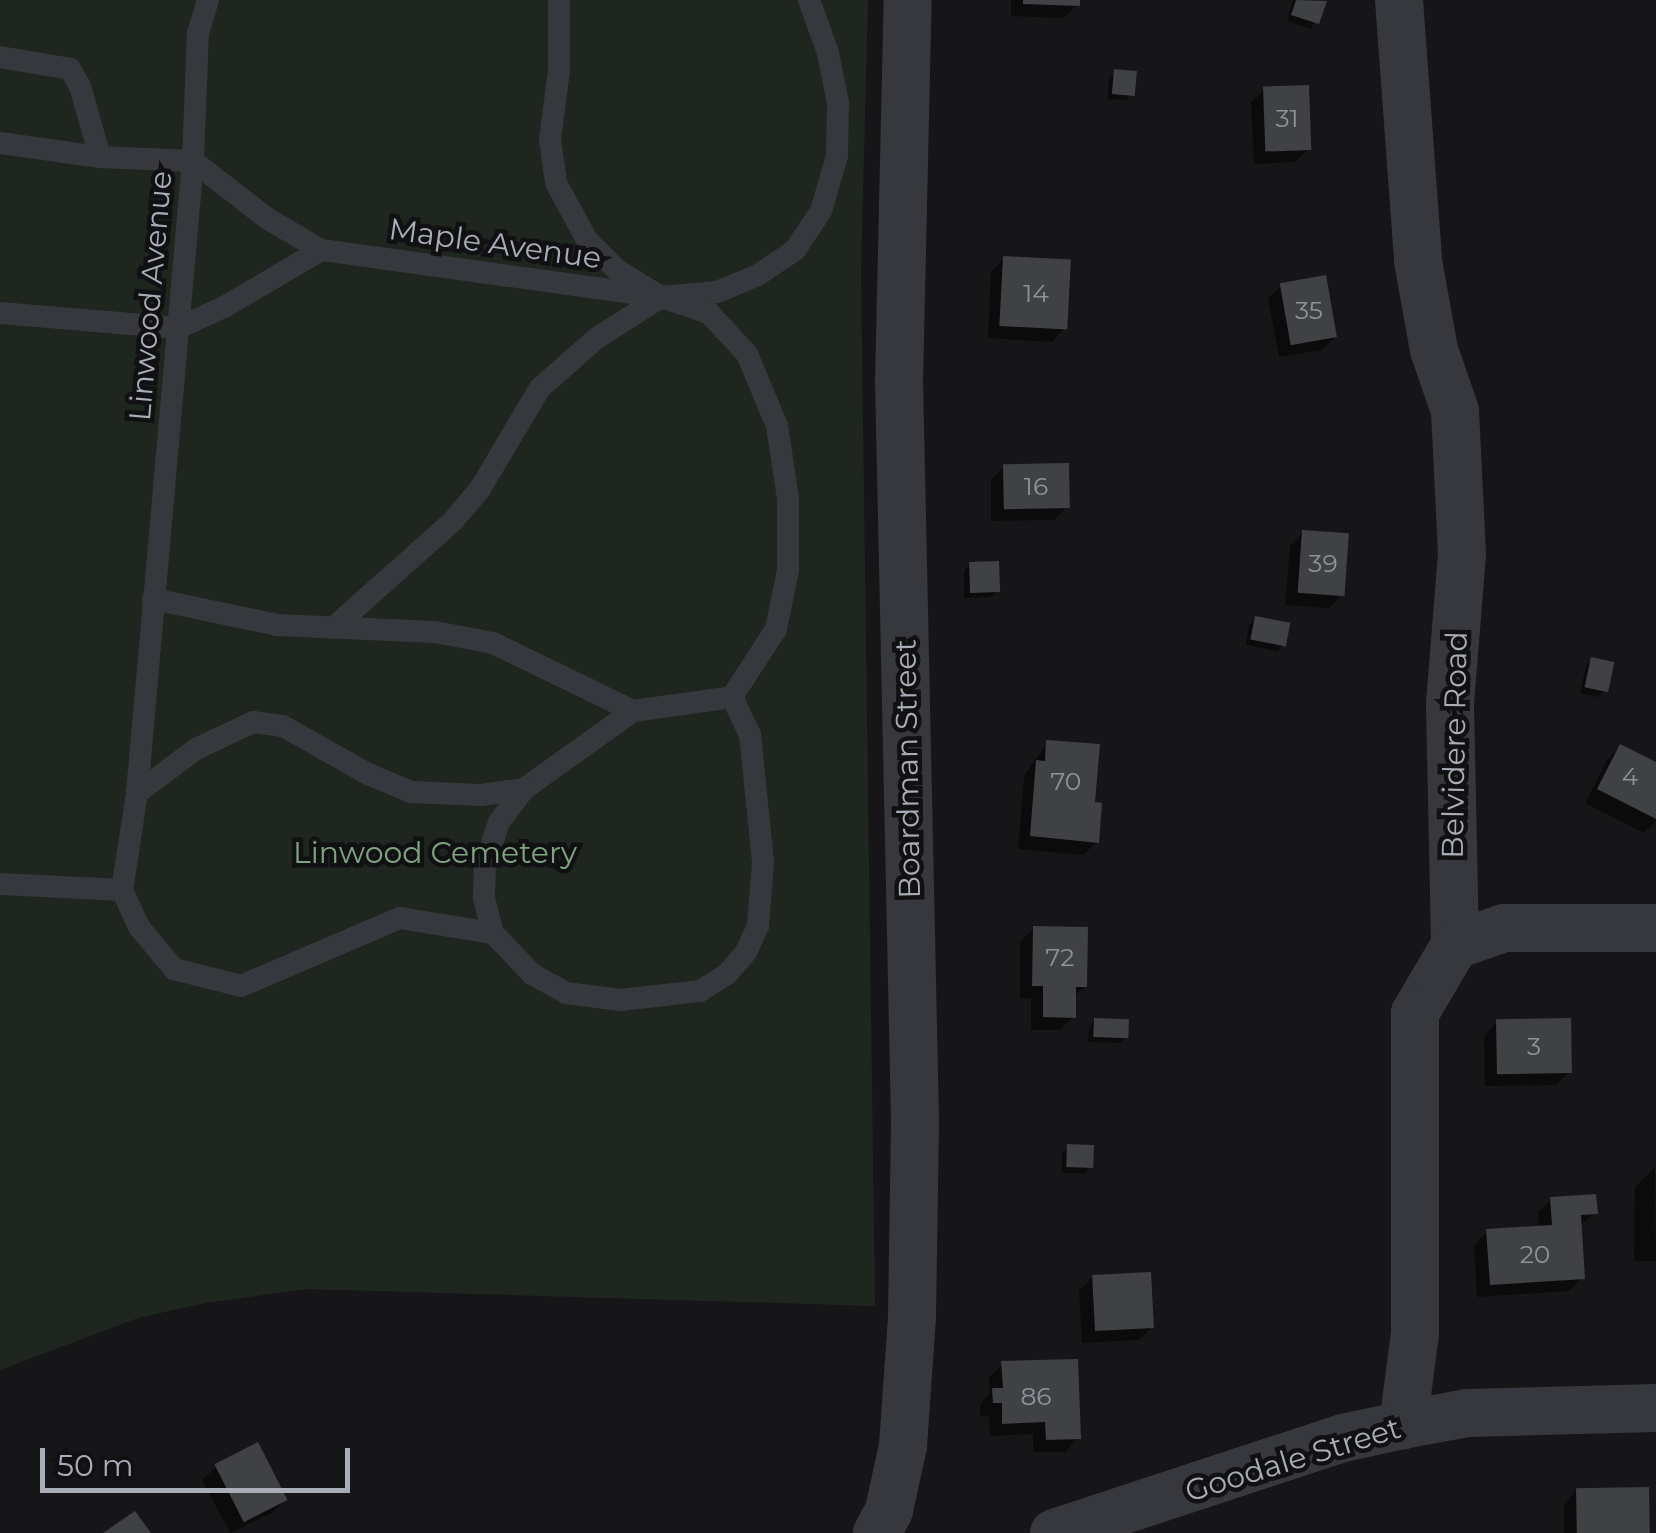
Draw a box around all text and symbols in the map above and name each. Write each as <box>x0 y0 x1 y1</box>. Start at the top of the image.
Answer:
house number: 31 <box>1275 103 1299 133</box>
street label: Linwood Avenue <box>122 170 180 422</box>
street label: Maple Avenue <box>387 211 603 277</box>
house number: 14 <box>1023 278 1049 308</box>
house number: 35 <box>1295 295 1323 325</box>
house number: 16 <box>1024 471 1048 501</box>
house number: 39 <box>1308 548 1338 578</box>
street label: Belvidere Road <box>1435 631 1475 859</box>
street label: Boardman Street <box>888 639 928 899</box>
house number: 4 <box>1622 761 1638 791</box>
house number: 70 <box>1051 766 1081 796</box>
park label: Linwood Cemetery <box>293 835 577 871</box>
house number: 72 <box>1046 942 1074 972</box>
house number: 3 <box>1527 1031 1541 1061</box>
house number: 20 <box>1520 1239 1550 1269</box>
house number: 86 <box>1020 1381 1052 1411</box>
street label: Goodale Street <box>1181 1410 1405 1510</box>
scale bar <box>45 1428 355 1490</box>
text: 50 m <box>57 1447 134 1484</box>

